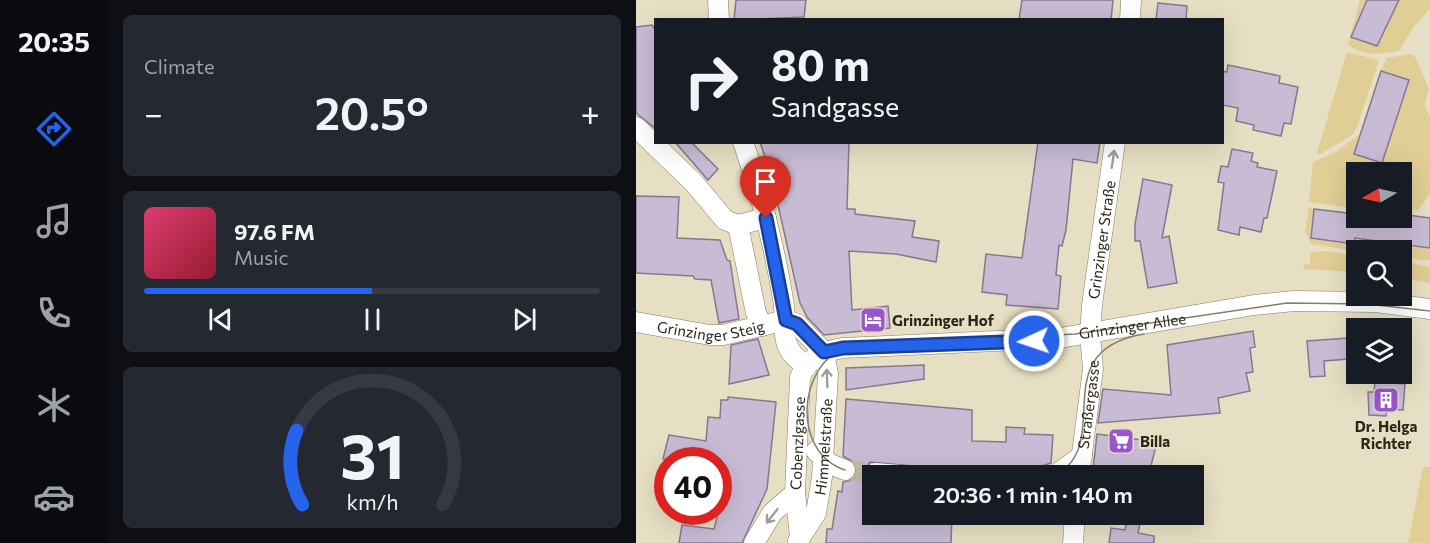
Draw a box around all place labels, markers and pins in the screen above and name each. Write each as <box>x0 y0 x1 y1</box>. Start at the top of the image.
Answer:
pin <box>740 156 791 218</box>
hotel icon: Grinzinger Hof <box>858 305 888 335</box>
place label: Grinzinger Hof <box>892 311 995 329</box>
building icon: Dr. Helga Richter <box>1371 385 1401 415</box>
place label: Dr. Helga Richter <box>1355 417 1417 452</box>
supermarket icon: Billa <box>1106 426 1136 456</box>
place label: Billa <box>1140 432 1170 450</box>

